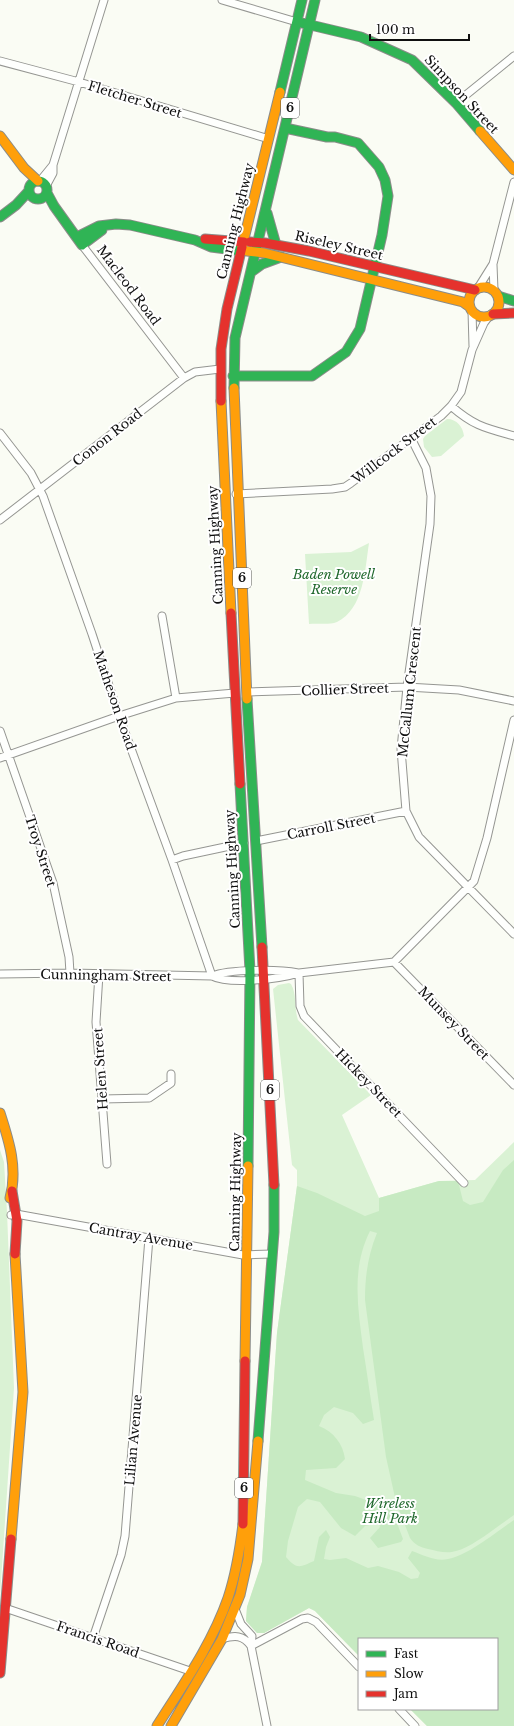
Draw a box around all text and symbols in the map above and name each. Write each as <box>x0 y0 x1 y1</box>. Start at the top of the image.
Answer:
scale bar <box>370 16 469 42</box>
text: 100 m <box>376 22 415 37</box>
street label: Simpson Street <box>421 51 503 137</box>
street label: Fletcher Street <box>86 77 184 122</box>
road number: 6 <box>281 98 299 118</box>
street label: Canning Highway <box>213 160 258 281</box>
street label: Riseley Street <box>293 227 385 264</box>
street label: Macleod Road <box>93 242 164 329</box>
street label: Conon Road <box>69 405 146 470</box>
street label: Willcock Street <box>348 413 440 488</box>
street label: Canning Highway <box>204 484 227 605</box>
park label: Baden Powell Reserve <box>292 566 376 598</box>
road number: 6 <box>233 568 251 588</box>
street label: McCallum Crescent <box>394 626 425 758</box>
street label: Matheson Road <box>89 648 140 752</box>
street label: Collier Street <box>301 679 389 700</box>
street label: Canning Highway <box>221 808 244 929</box>
street label: Carroll Street <box>285 810 377 843</box>
street label: Troy Street <box>21 813 60 889</box>
street label: Cunningham Street <box>40 966 172 985</box>
street label: Munsey Street <box>414 983 493 1064</box>
street label: Helen Street <box>89 1027 112 1111</box>
street label: Hickey Street <box>332 1045 406 1121</box>
road number: 6 <box>261 1080 279 1100</box>
street label: Canning Highway <box>226 1131 245 1252</box>
street label: Cantray Avenue <box>88 1219 194 1254</box>
street label: Lilian Avenue <box>121 1394 146 1486</box>
road number: 6 <box>235 1478 253 1498</box>
park label: Wireless Hill Park <box>361 1495 418 1527</box>
street label: Francis Road <box>54 1617 142 1662</box>
legend <box>358 1638 498 1710</box>
text: Fast <box>394 1646 419 1661</box>
text: Slow <box>394 1666 424 1681</box>
text: Jam <box>392 1686 418 1701</box>

